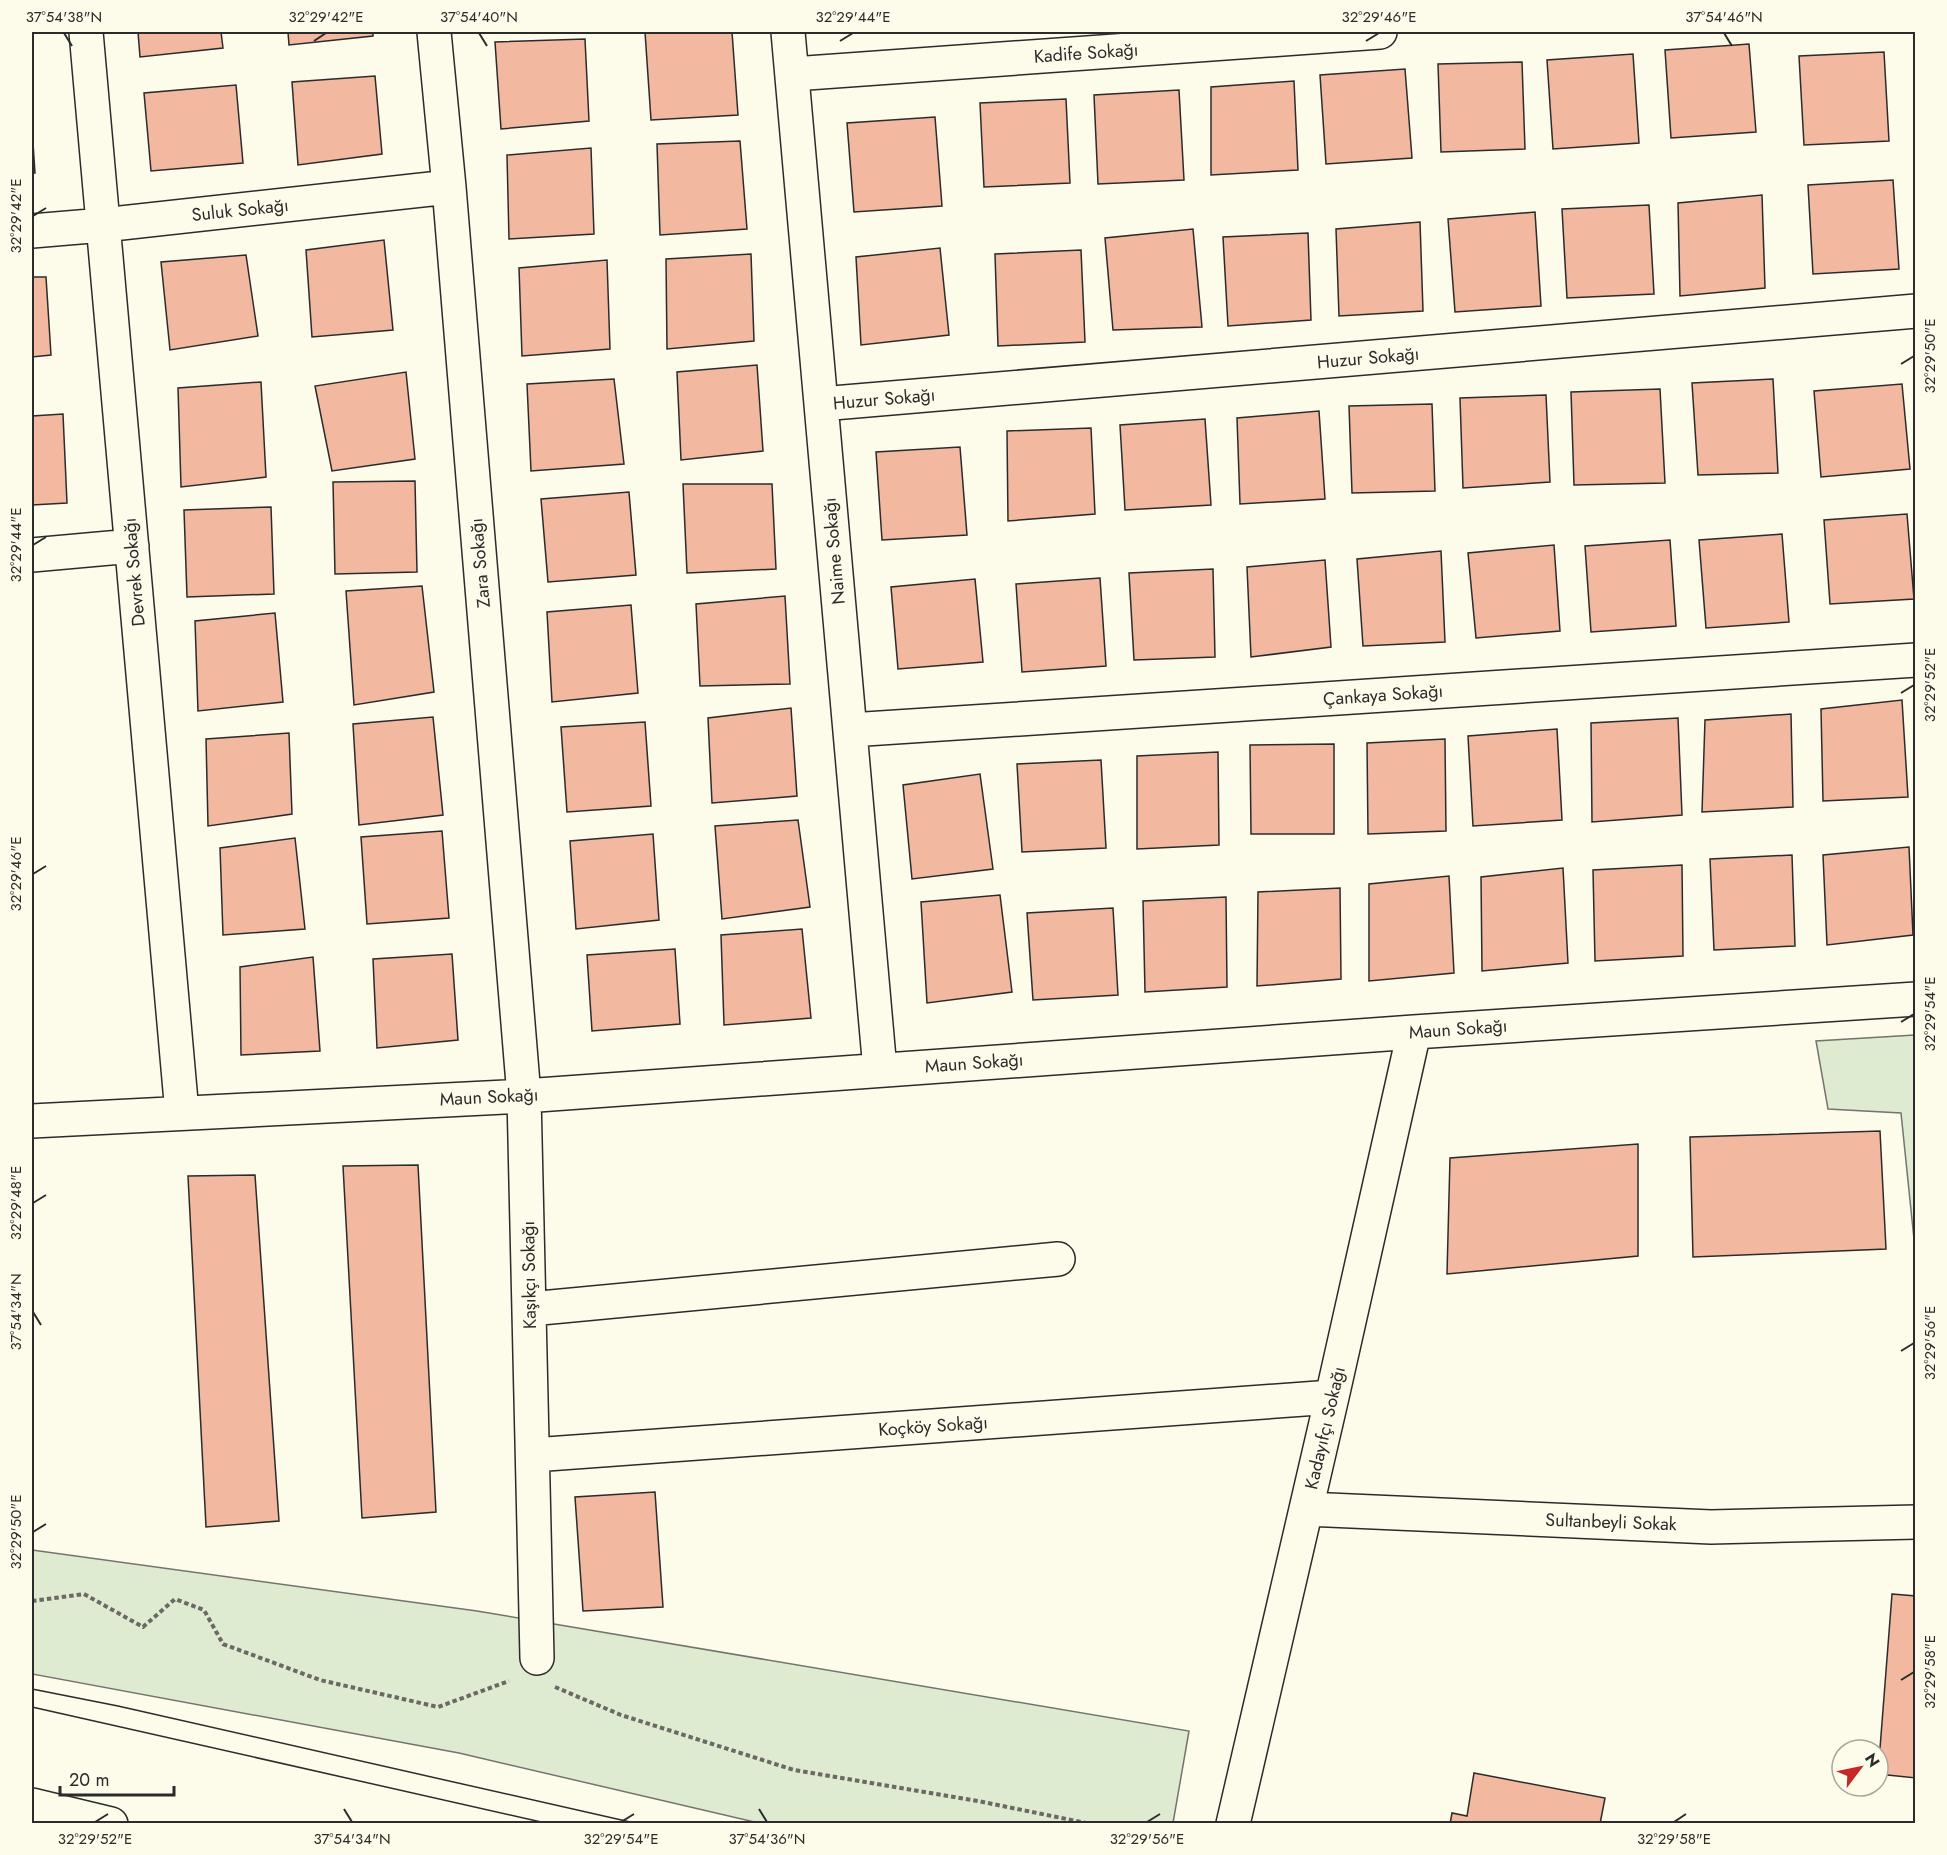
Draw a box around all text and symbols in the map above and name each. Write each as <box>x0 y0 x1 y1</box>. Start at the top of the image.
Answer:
text: 37°54'38"N <box>26 6 102 28</box>
text: 32°29'42"E <box>289 6 363 28</box>
text: 37°54'40"N <box>440 6 518 28</box>
text: 32°29'44"E <box>815 6 891 28</box>
text: 32°29'46"E <box>1342 6 1416 28</box>
text: 37°54'46"N <box>1685 6 1763 28</box>
street label: Kadife Sokağı <box>1033 36 1139 70</box>
text: 32°29'42"E <box>5 179 27 253</box>
street label: Suluk Sokağı <box>190 192 290 228</box>
text: 32°29'50"E <box>1919 318 1941 394</box>
street label: Huzur Sokağı <box>1316 341 1420 375</box>
street label: Huzur Sokağı <box>832 382 936 416</box>
street label: Naime Sokağı <box>816 496 852 606</box>
text: 32°29'44"E <box>5 507 27 583</box>
street label: Devrek Sokağı <box>116 517 152 627</box>
street label: Zara Sokağı <box>463 517 497 609</box>
text: 32°29'52"E <box>1919 648 1941 722</box>
street label: Çankaya Sokağı <box>1322 678 1444 712</box>
text: 32°29'46"E <box>5 837 27 911</box>
text: 32°29'54"E <box>1919 977 1941 1051</box>
street label: Maun Sokağı <box>1408 1013 1508 1045</box>
street label: Maun Sokağı <box>924 1047 1024 1079</box>
street label: Maun Sokağı <box>439 1081 539 1113</box>
text: 32°29'48"E <box>5 1166 27 1240</box>
street label: Kaşıkçı Sokağı <box>515 1221 543 1329</box>
text: 37°54'34"N <box>5 1273 27 1351</box>
text: 32°29'56"E <box>1919 1306 1941 1380</box>
street label: Kadayıfçı Sokağı <box>1298 1364 1352 1492</box>
street label: Koçköy Sokağı <box>877 1409 989 1443</box>
text: 32°29'50"E <box>5 1494 27 1570</box>
street label: Sultanbeyli Sokak <box>1545 1507 1677 1537</box>
text: 32°29'58"E <box>1919 1635 1941 1709</box>
north arrow <box>1830 1738 1890 1798</box>
text: N <box>1859 1749 1885 1772</box>
scale bar <box>60 1759 174 1797</box>
text: 20 m <box>69 1767 109 1793</box>
text: 32°29'52"E <box>58 1828 132 1850</box>
text: 37°54'34"N <box>313 1828 391 1850</box>
text: 32°29'54"E <box>584 1828 658 1850</box>
text: 37°54'36"N <box>729 1828 805 1850</box>
text: 32°29'56"E <box>1110 1828 1184 1850</box>
text: 32°29'58"E <box>1637 1828 1711 1850</box>

